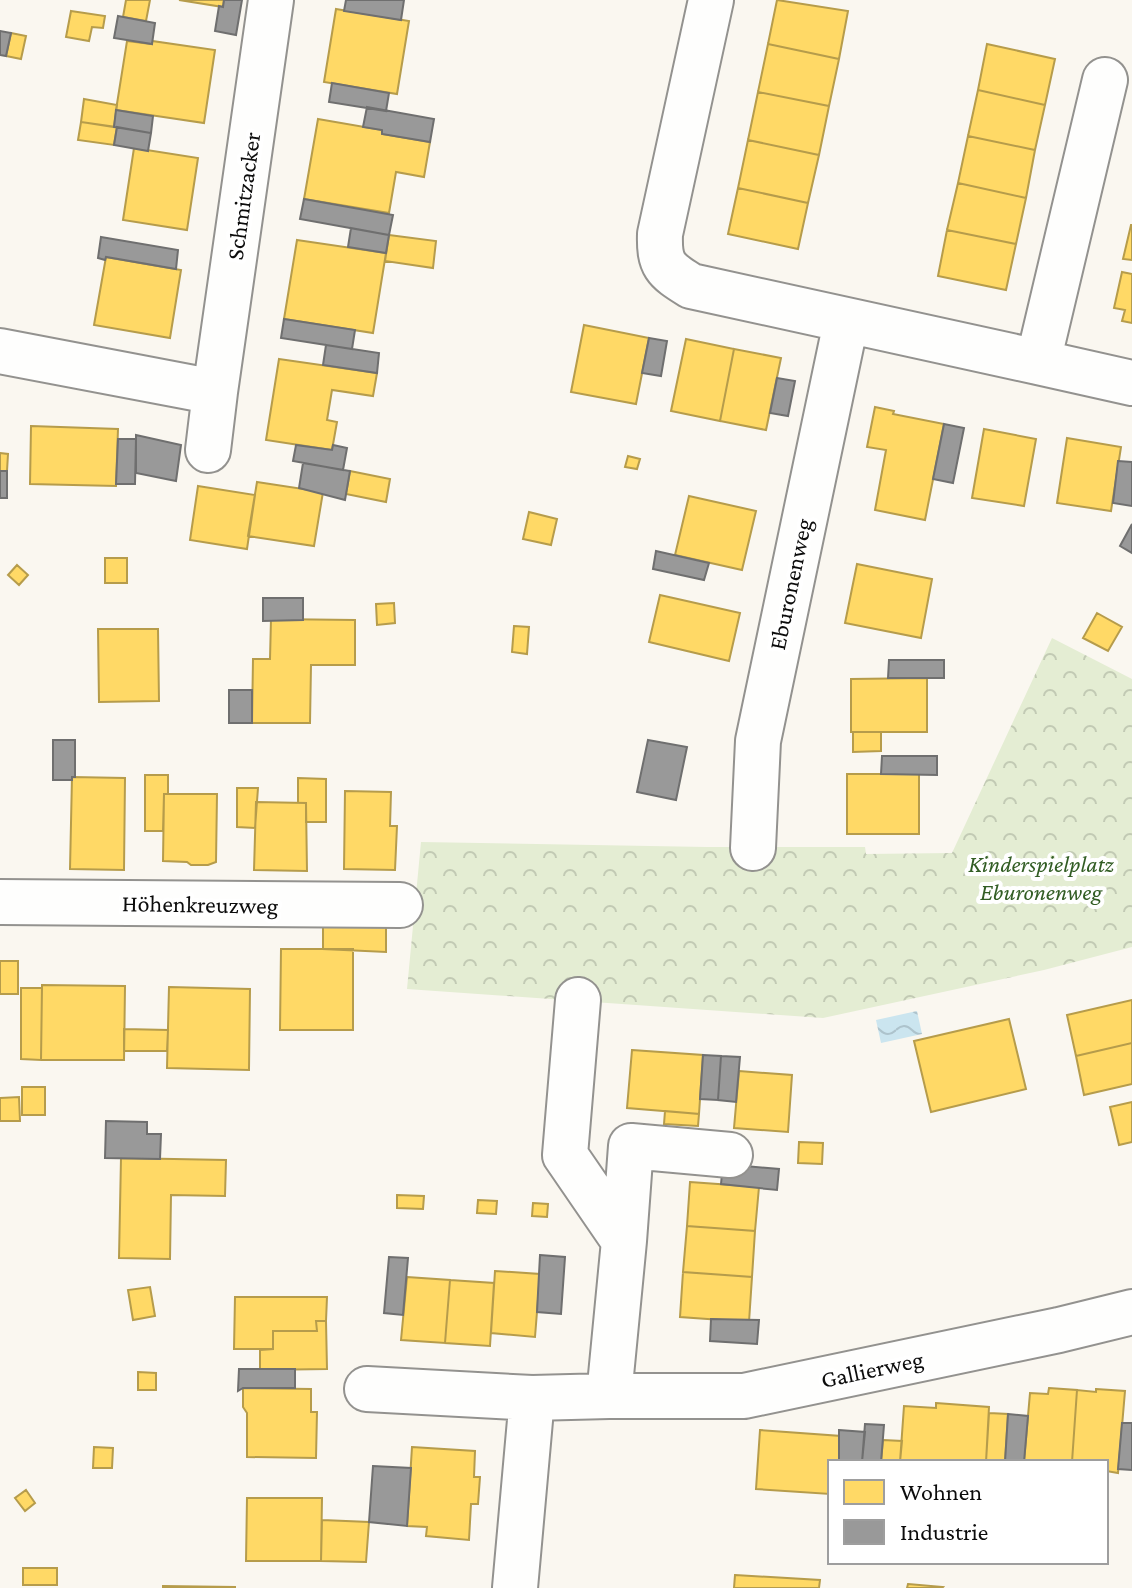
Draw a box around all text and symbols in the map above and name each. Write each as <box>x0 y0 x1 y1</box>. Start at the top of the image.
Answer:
street label: Schmitzacker <box>221 130 265 262</box>
street label: Eburonenweg <box>763 515 817 652</box>
park label: Kinderspielplatz Eburonenweg <box>968 850 1115 905</box>
street label: Höhenkreuzweg <box>122 889 279 919</box>
street label: Gallierweg <box>818 1345 926 1393</box>
legend <box>828 1460 1108 1564</box>
text: Wohnen <box>900 1478 982 1505</box>
text: Industrie <box>900 1518 988 1545</box>

